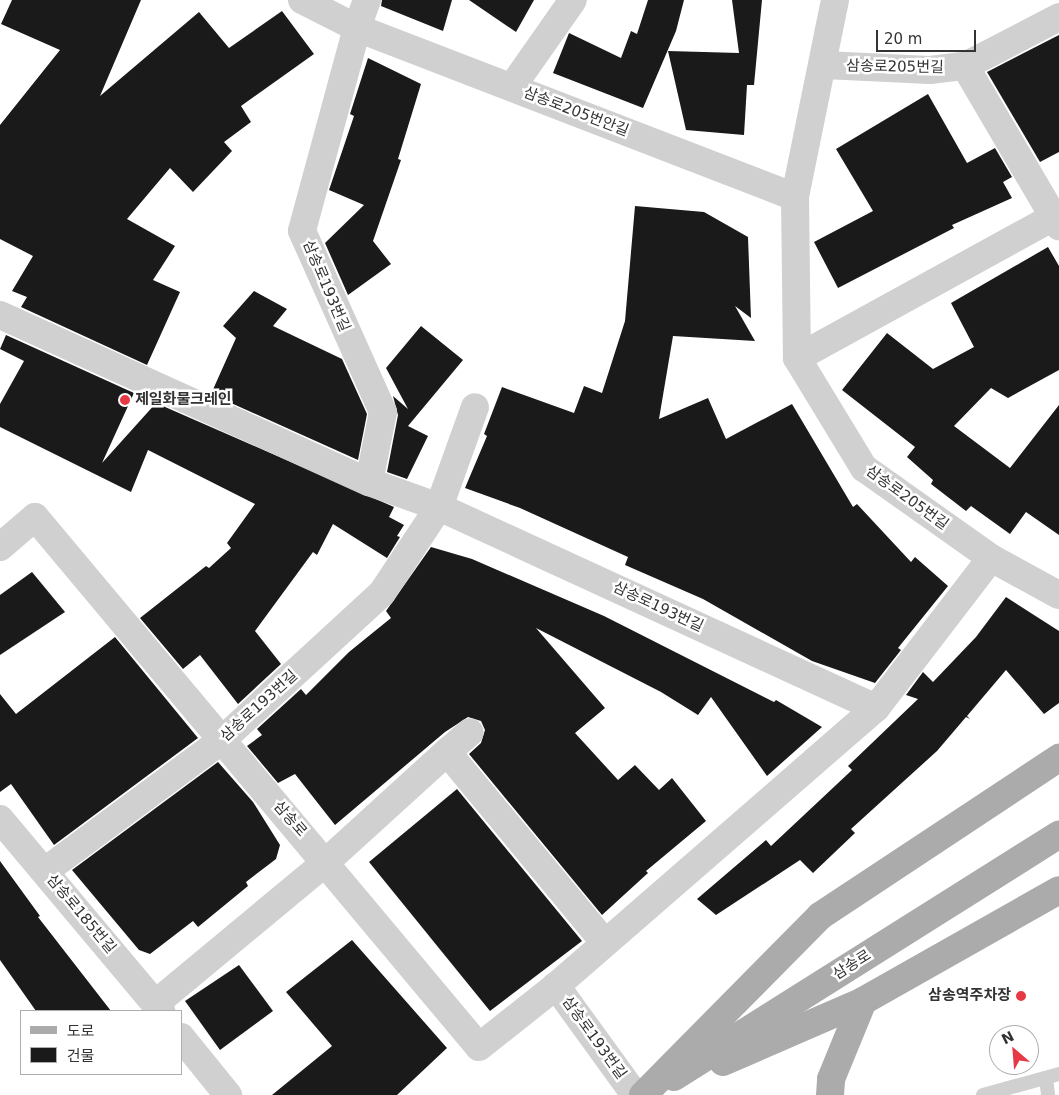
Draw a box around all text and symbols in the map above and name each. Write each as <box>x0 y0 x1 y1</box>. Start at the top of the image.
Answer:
scale bar <box>879 20 979 52</box>
text: 20 m <box>884 30 922 48</box>
street label: 삼송로205번길 <box>846 57 944 77</box>
street label: 삼송로205번안길 <box>521 84 631 140</box>
street label: 삼송로193번길 <box>299 238 353 334</box>
place label: 제일화물크레인 <box>135 391 232 409</box>
marker: 제일화물크레인 <box>119 394 131 406</box>
street label: 삼송로205번길 <box>862 462 952 534</box>
street label: 삼송로193번길 <box>610 578 706 636</box>
street label: 삼송로193번길 <box>217 667 301 745</box>
street label: 삼송로 <box>270 797 310 841</box>
street label: 삼송로185번길 <box>43 871 119 957</box>
street label: 삼송로 <box>830 946 874 984</box>
place label: 삼송역주차장 <box>928 987 1011 1005</box>
marker: 삼송역주차장 <box>1015 990 1027 1002</box>
street label: 삼송로193번길 <box>558 993 630 1083</box>
legend <box>20 1010 182 1075</box>
text: 도로 <box>67 1022 95 1040</box>
north arrow <box>989 1025 1039 1075</box>
text: N <box>999 1028 1016 1047</box>
text: 건물 <box>67 1047 95 1065</box>

